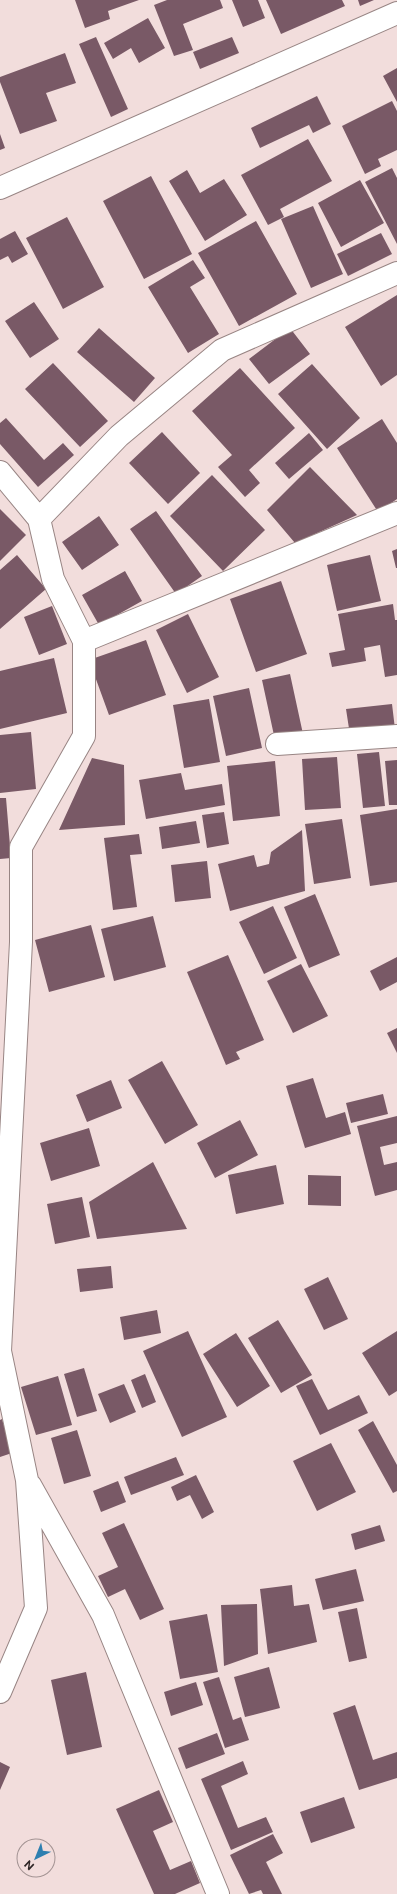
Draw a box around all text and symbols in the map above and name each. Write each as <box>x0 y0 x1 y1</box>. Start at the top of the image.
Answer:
north arrow <box>16 1838 56 1878</box>
text: N <box>22 1858 36 1873</box>

